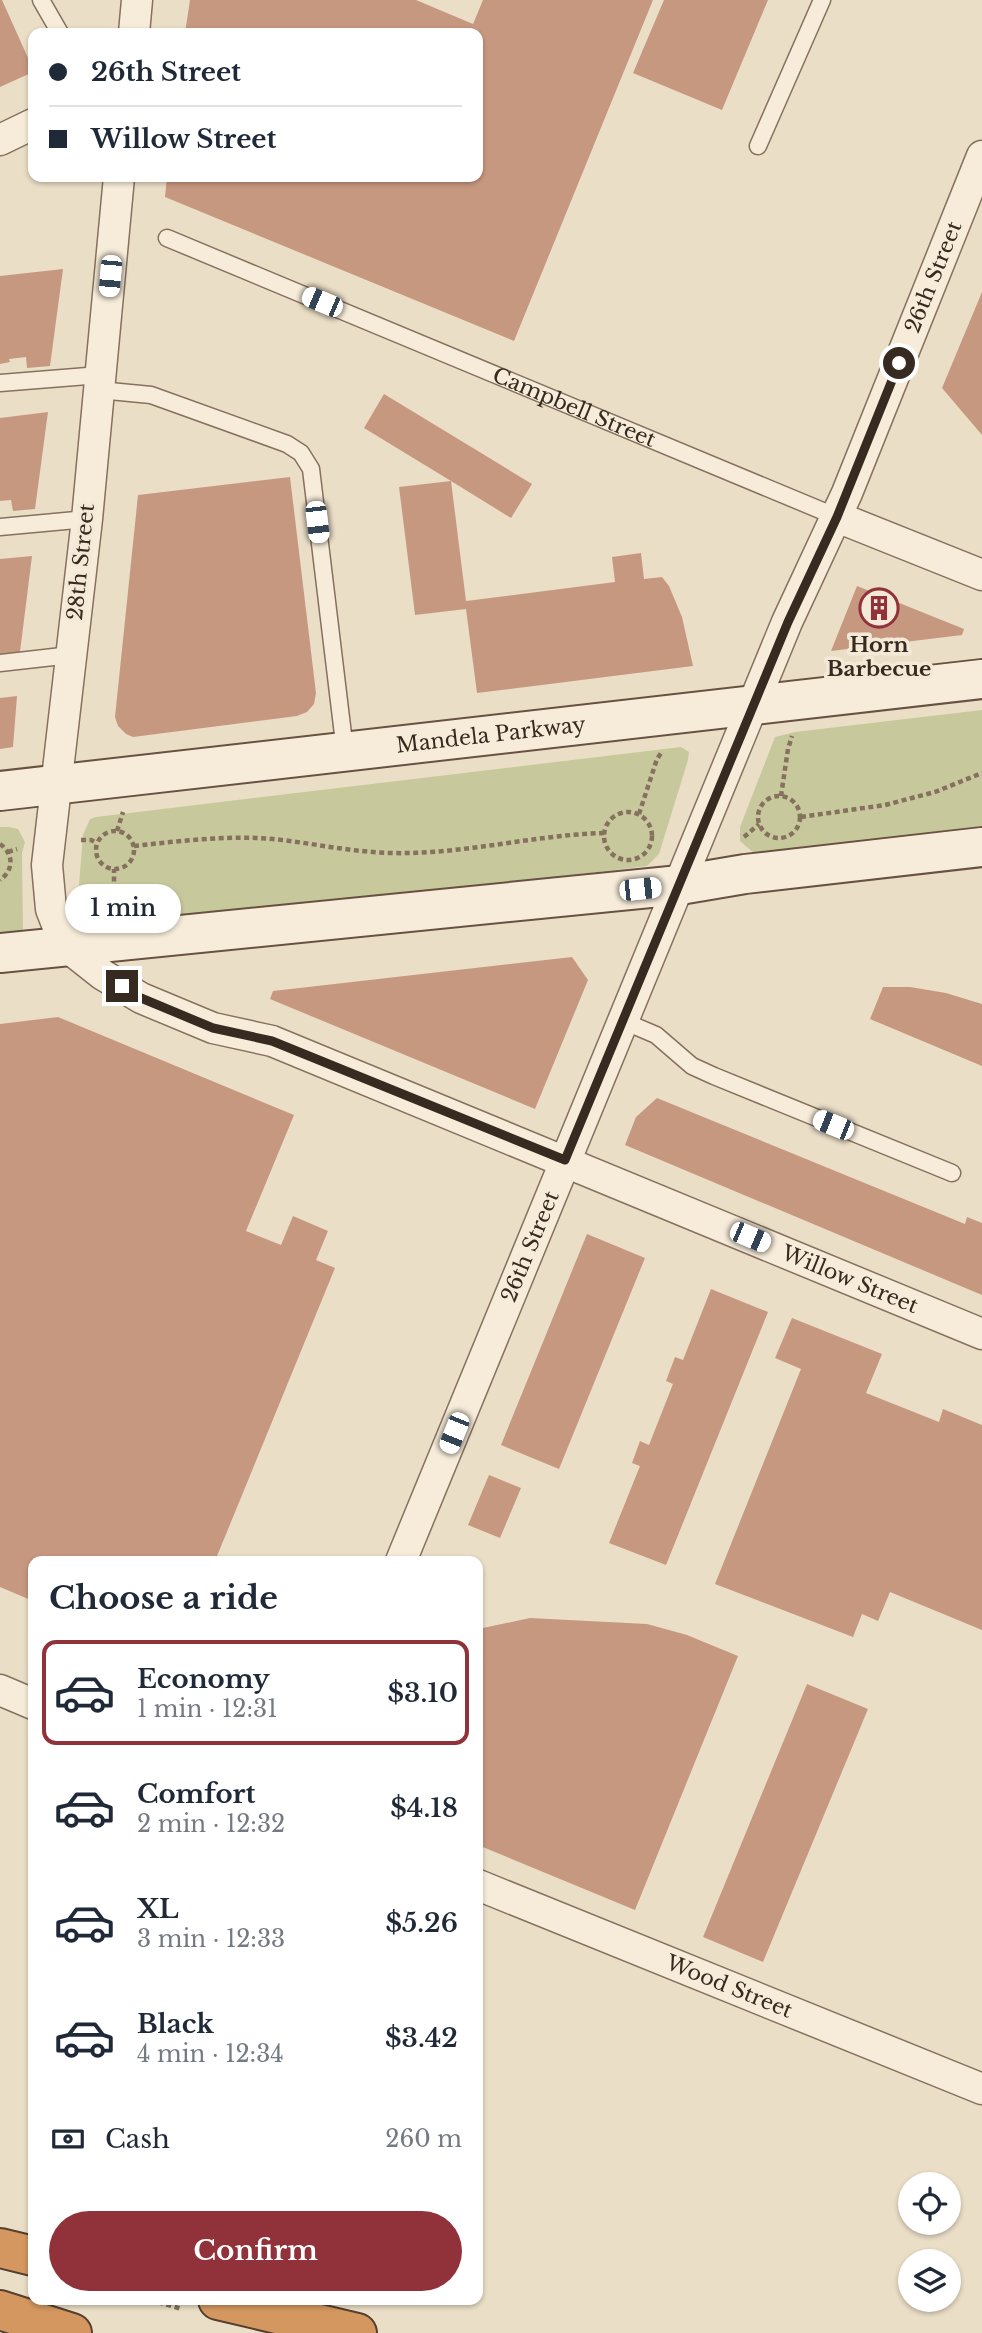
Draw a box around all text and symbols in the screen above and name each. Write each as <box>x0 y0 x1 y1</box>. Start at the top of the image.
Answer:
text: 26th Street <box>91 56 241 88</box>
text: Willow Street <box>91 123 276 155</box>
street label: 26th Street <box>899 217 968 337</box>
car <box>98 254 123 298</box>
car <box>299 284 346 320</box>
route start <box>883 347 915 379</box>
street label: Campbell Street <box>489 362 659 453</box>
car <box>305 500 330 544</box>
street label: 28th Street <box>62 502 100 622</box>
building icon: Horn Barbecue <box>858 587 900 629</box>
place label: Horn Barbecue <box>827 632 931 682</box>
street label: Mandela Parkway <box>395 711 588 759</box>
car <box>619 876 662 902</box>
callout: 1 min <box>64 884 180 934</box>
text: 1 min <box>90 894 156 922</box>
route end <box>106 970 138 1002</box>
car <box>810 1107 857 1143</box>
street label: 26th Street <box>496 1187 565 1306</box>
car <box>727 1219 774 1255</box>
street label: Willow Street <box>777 1239 922 1319</box>
car <box>437 1410 472 1456</box>
text: Choose a ride <box>49 1578 278 1618</box>
icon: car <box>53 1661 116 1724</box>
text: Economy <box>137 1663 270 1695</box>
text: $3.10 <box>388 1677 458 1709</box>
text: 1 min · 12:31 <box>137 1695 277 1723</box>
icon: car <box>53 1776 116 1839</box>
text: Comfort <box>137 1778 255 1810</box>
text: $4.18 <box>390 1792 458 1824</box>
text: 2 min · 12:32 <box>137 1810 285 1838</box>
icon: car <box>53 1891 116 1954</box>
text: XL <box>137 1893 179 1925</box>
text: $5.26 <box>386 1907 458 1939</box>
text: 3 min · 12:33 <box>137 1925 285 1953</box>
street label: Wood Street <box>661 1949 796 2024</box>
icon: car <box>53 2006 116 2069</box>
text: Black <box>137 2008 214 2040</box>
text: $3.42 <box>385 2022 458 2054</box>
text: 4 min · 12:34 <box>137 2040 284 2068</box>
icon: cash <box>49 2120 87 2158</box>
text: Cash <box>105 2123 170 2155</box>
text: 260 m <box>385 2125 462 2153</box>
map controls <box>898 2172 961 2312</box>
button: locate <box>898 2172 961 2235</box>
button: Confirm <box>49 2211 462 2291</box>
button: layers <box>898 2249 961 2312</box>

